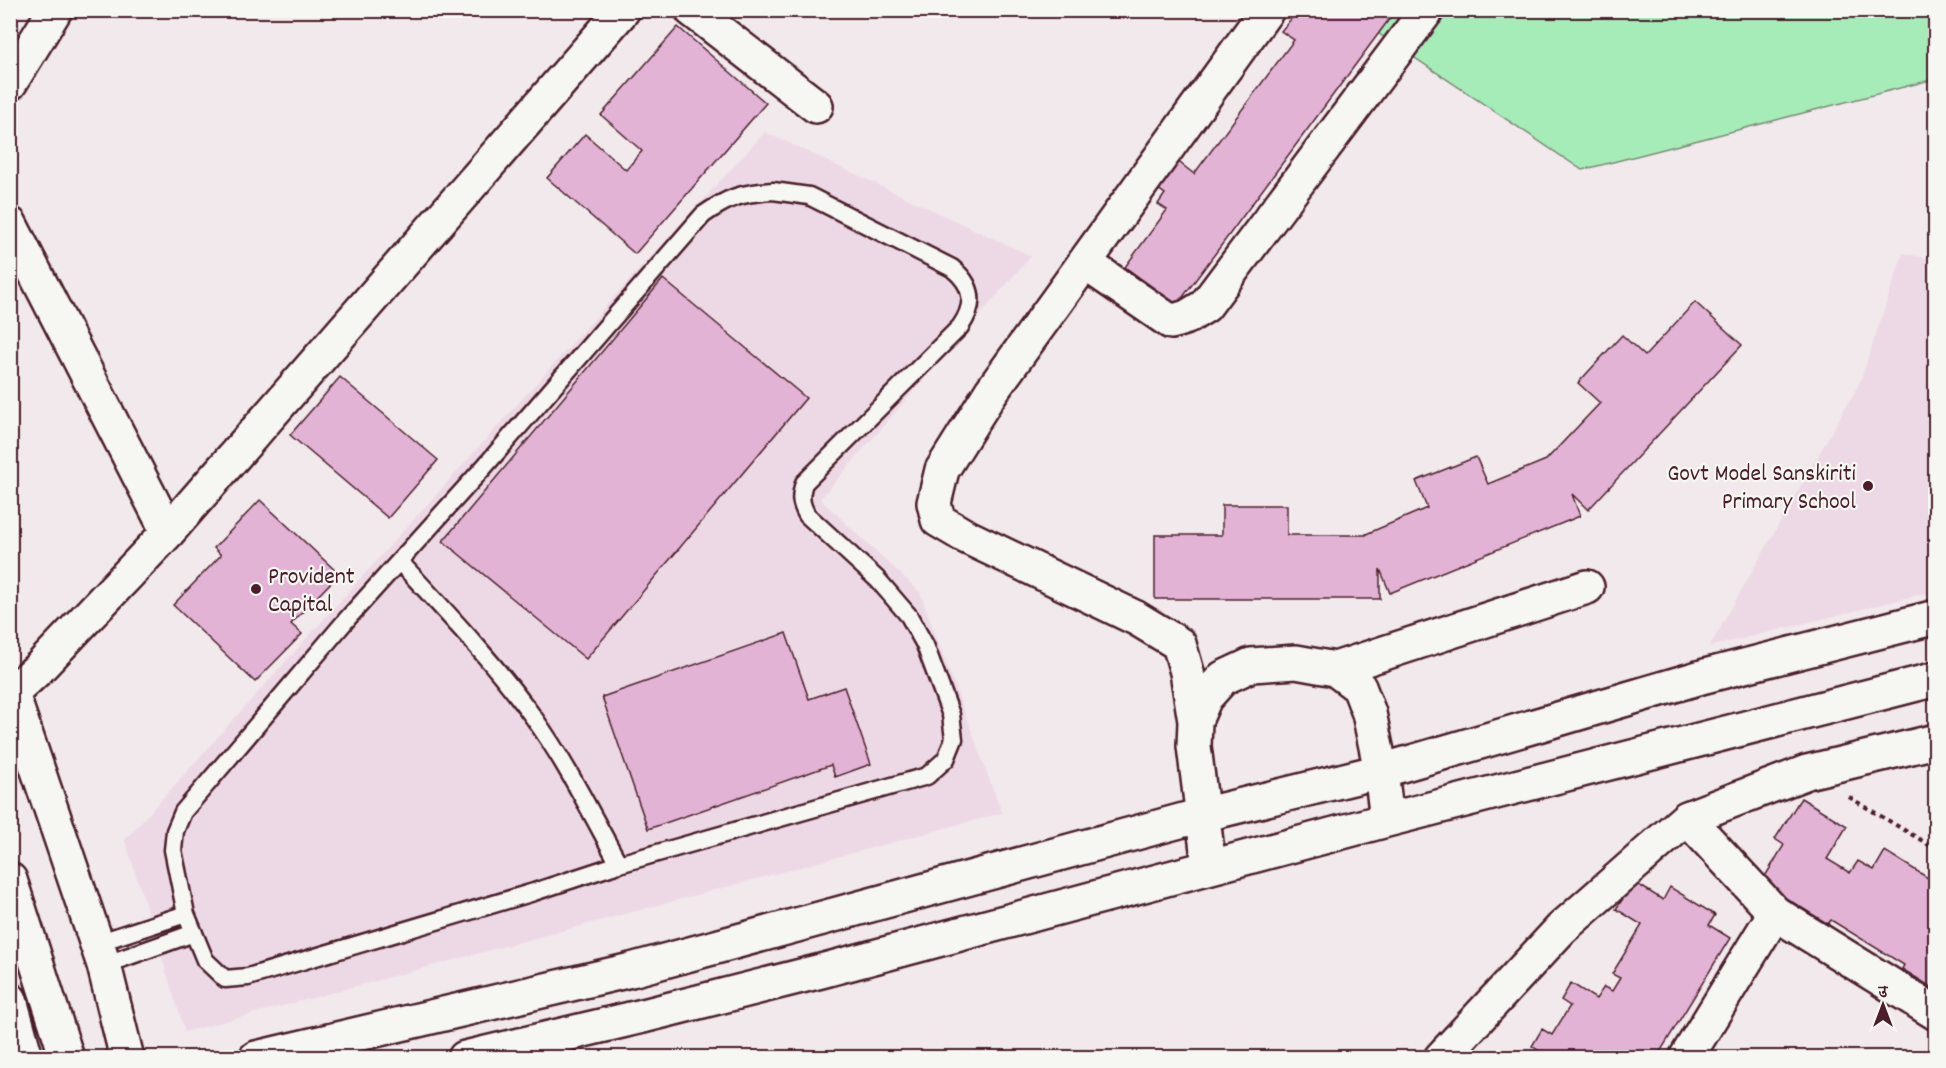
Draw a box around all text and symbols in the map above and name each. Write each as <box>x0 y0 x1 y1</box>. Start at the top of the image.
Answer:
place label: Govt Model Sanskiriti Primary School <box>1667 458 1856 520</box>
marker: Govt Model Sanskiriti Primary School <box>1861 479 1875 493</box>
place label: Provident Capital <box>268 561 355 623</box>
marker: Provident Capital <box>249 582 263 596</box>
north arrow <box>1853 975 1913 1035</box>
text: उ <box>1877 981 1888 1004</box>

